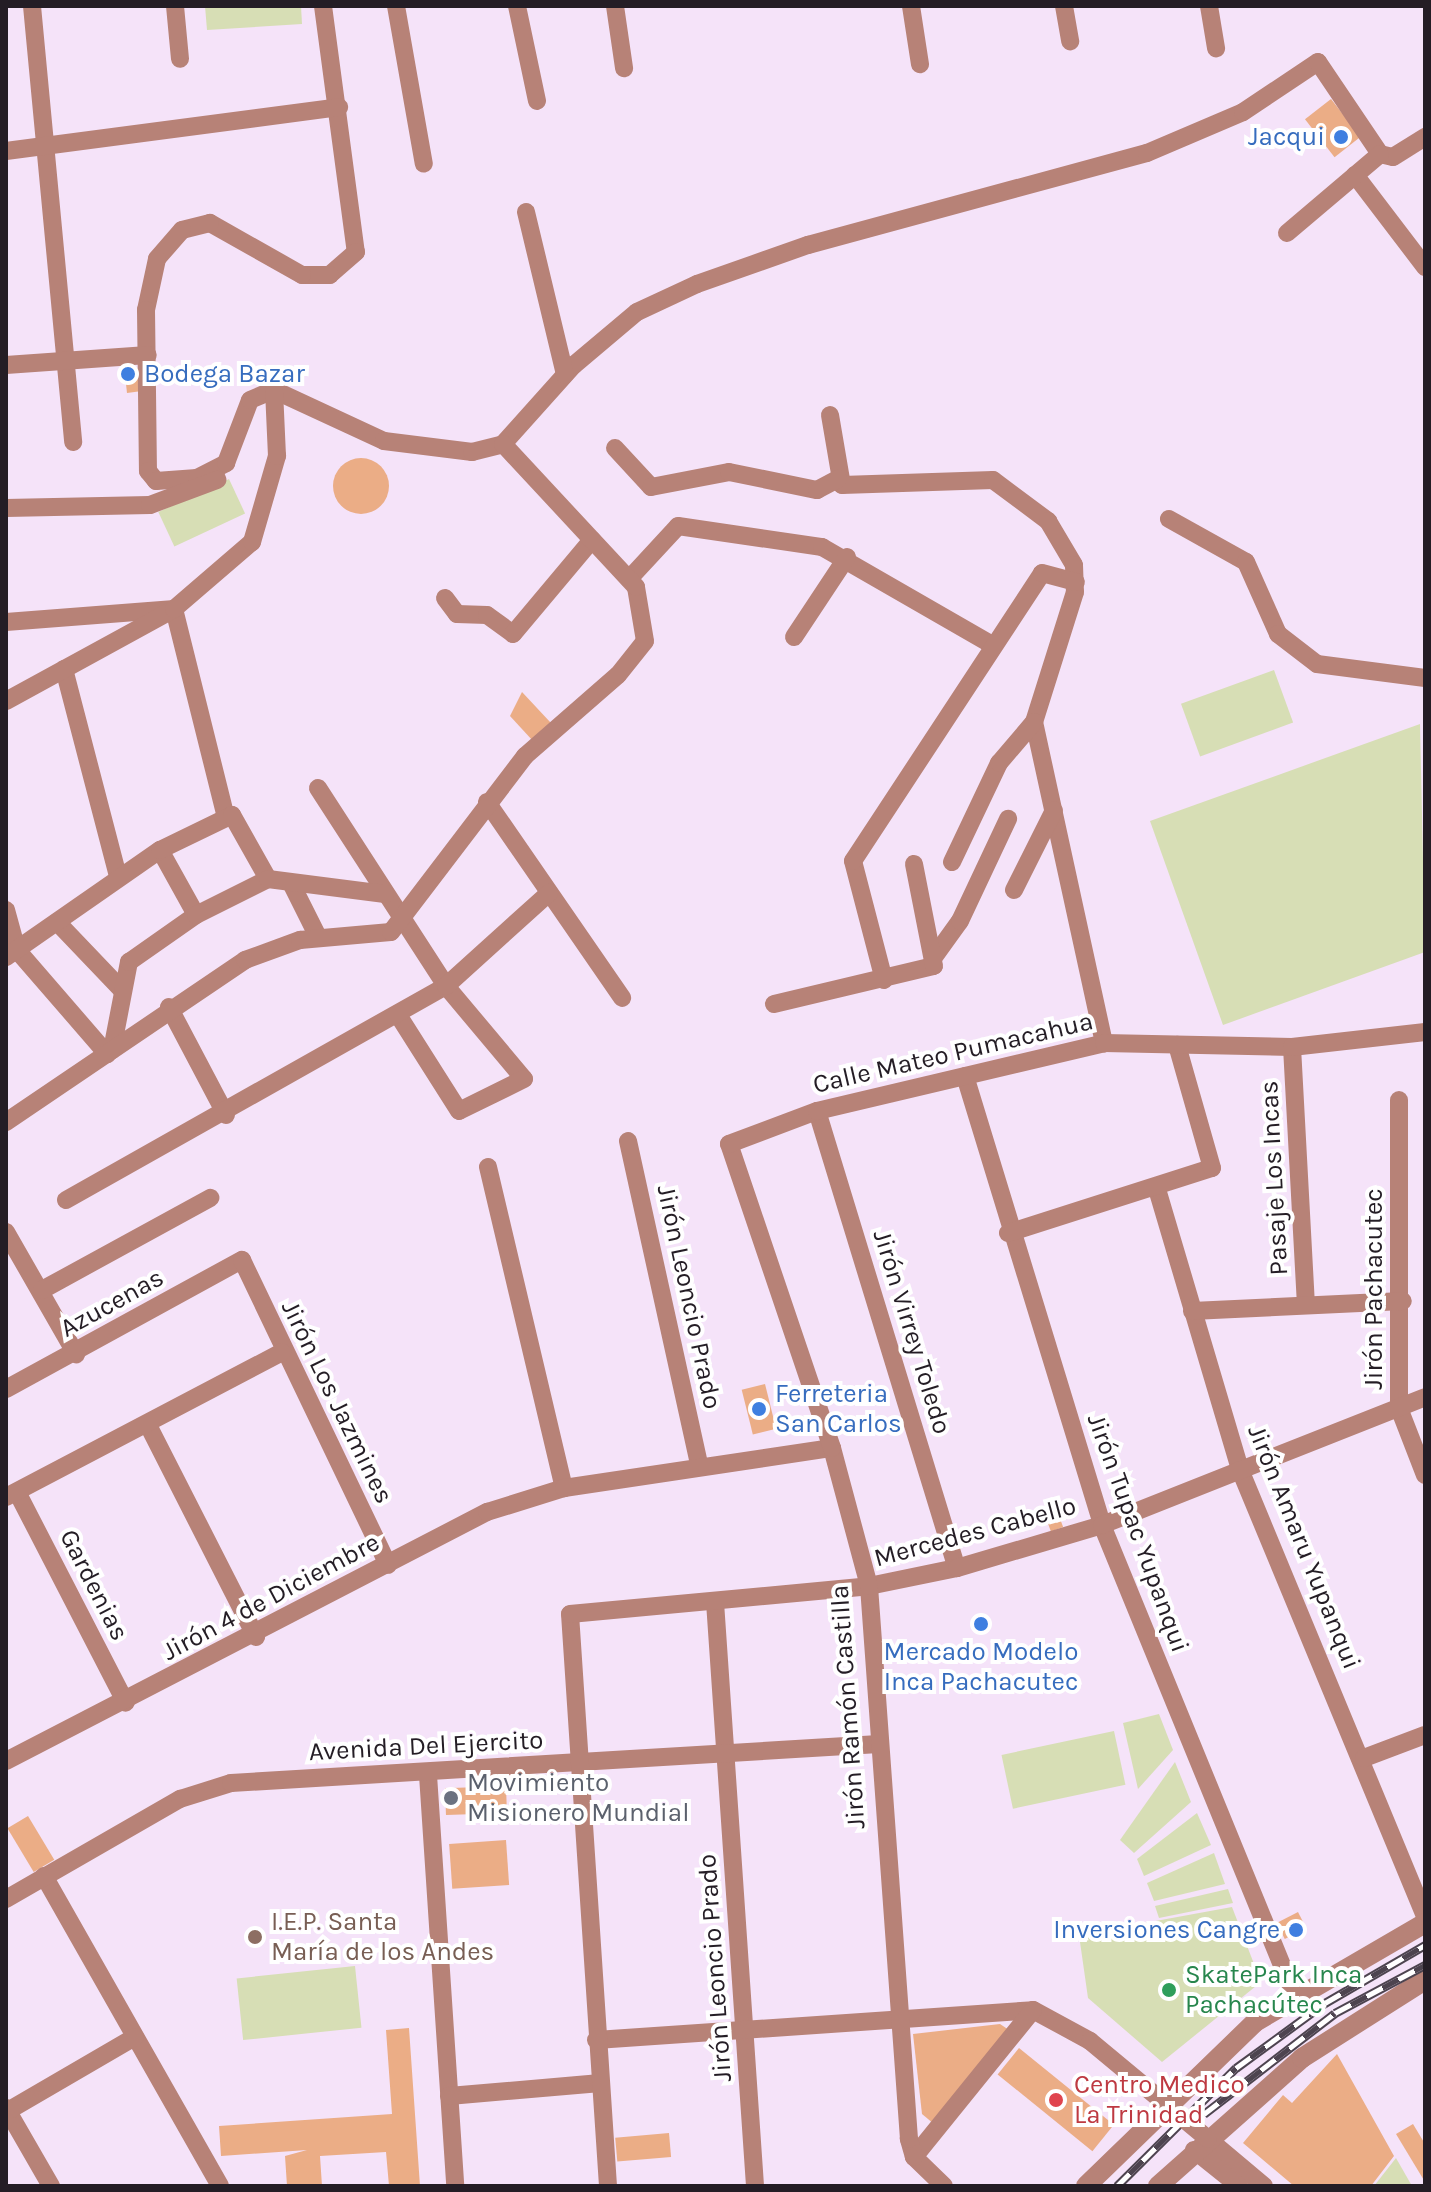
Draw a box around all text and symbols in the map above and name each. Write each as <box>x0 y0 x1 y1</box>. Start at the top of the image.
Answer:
place label: Jacqui <box>1248 121 1325 153</box>
marker: Jacqui <box>1332 128 1350 146</box>
place label: Bodega Bazar <box>144 358 305 390</box>
marker: Bodega Bazar <box>119 365 137 383</box>
street label: Calle Mateo Pumacahua <box>810 1006 1096 1100</box>
street label: Pasaje Los Incas <box>1253 1080 1295 1276</box>
street label: Jirón Leoncio Prado <box>650 1182 728 1412</box>
street label: Jirón Pachacutec <box>1358 1188 1390 1390</box>
street label: Jirón Virrey Toledo <box>866 1226 958 1438</box>
street label: Azucenas <box>55 1262 169 1344</box>
street label: Jirón Los Jazmines <box>274 1295 400 1509</box>
place label: Ferreteria San Carlos <box>775 1378 902 1440</box>
marker: Ferreteria San Carlos <box>750 1400 768 1418</box>
street label: Jirón Tupac Yupanqui <box>1080 1409 1196 1657</box>
street label: Jirón Amaru Yupanqui <box>1241 1420 1367 1674</box>
street label: Mercedes Cabello <box>871 1490 1079 1574</box>
street label: Gardenias <box>53 1524 135 1646</box>
street label: Jirón 4 de Diciembre <box>157 1527 385 1667</box>
street label: Jirón Ramón Castilla <box>824 1584 872 1830</box>
marker: Mercado Modelo Inca Pachacutec <box>972 1615 990 1633</box>
place label: Mercado Modelo Inca Pachacutec <box>884 1636 1078 1698</box>
street label: Avenida Del Ejercito <box>308 1724 544 1768</box>
place label: Movimiento Misionero Mundial <box>467 1767 689 1828</box>
marker: Movimiento Misionero Mundial <box>442 1789 460 1807</box>
street label: Jirón Leoncio Prado <box>691 1853 739 2083</box>
place label: I.E.P. Santa María de los Andes <box>271 1906 494 1968</box>
place label: Inversiones Cangre <box>1053 1914 1280 1946</box>
marker: Inversiones Cangre <box>1287 1921 1305 1939</box>
marker: I.E.P. Santa María de los Andes <box>246 1928 264 1946</box>
place label: SkatePark Inca Pachacútec <box>1185 1959 1362 2020</box>
marker: SkatePark Inca Pachacútec <box>1160 1981 1178 1999</box>
place label: Centro Medico La Trinidad <box>1074 2069 1245 2130</box>
marker: Centro Medico La Trinidad <box>1045 2089 1067 2111</box>

